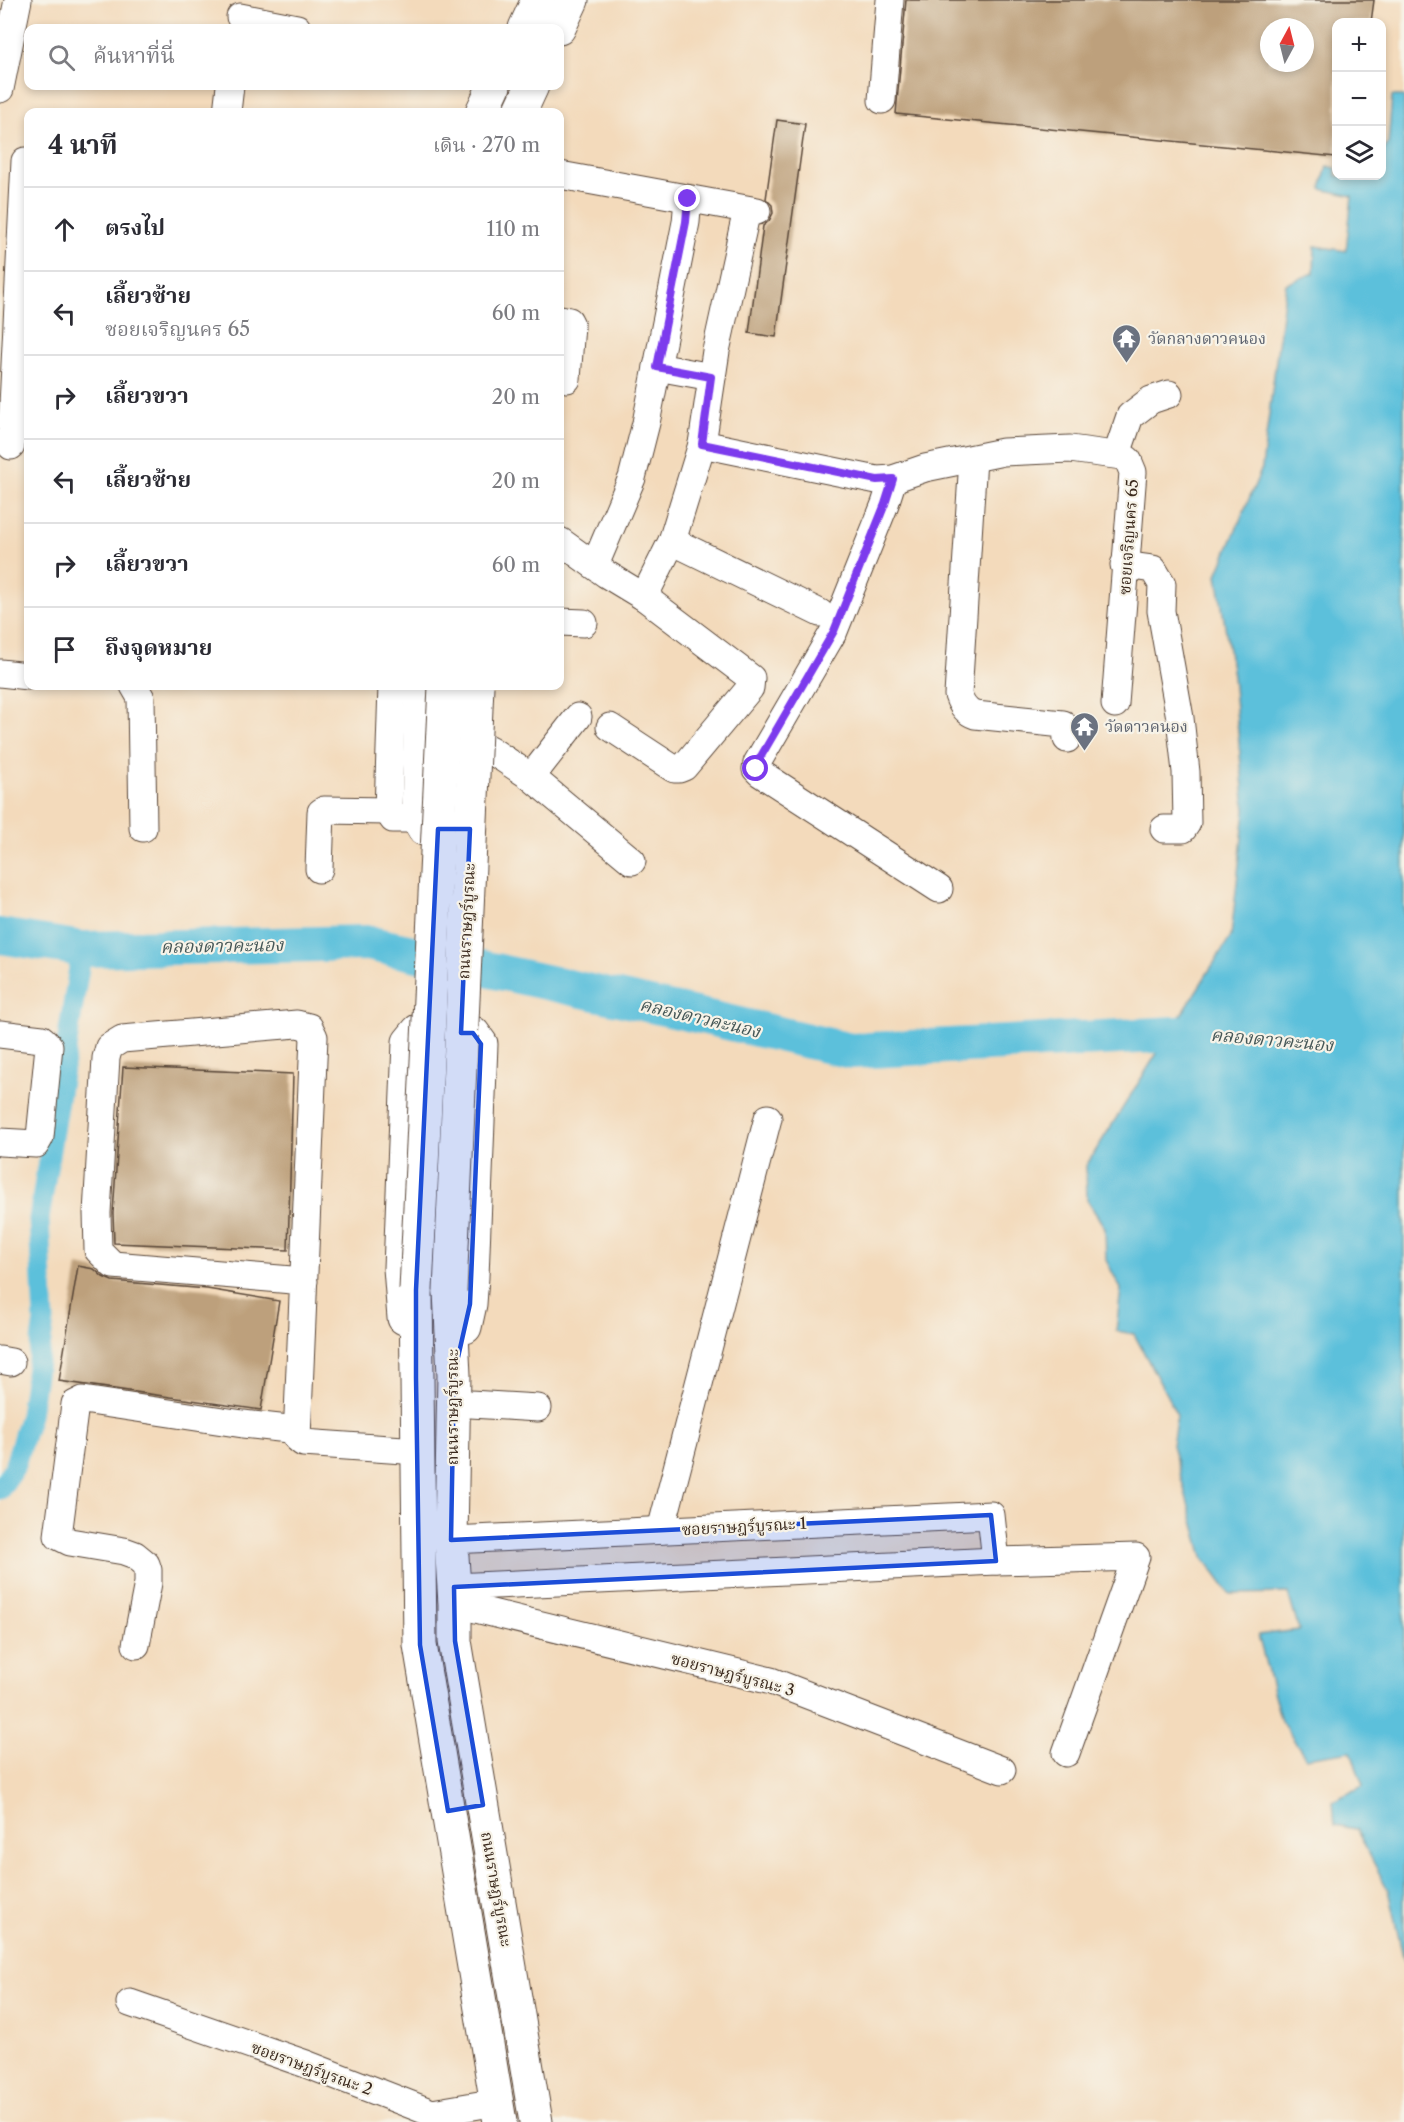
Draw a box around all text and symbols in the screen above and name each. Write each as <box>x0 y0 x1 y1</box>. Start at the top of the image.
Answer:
north arrow <box>1260 18 1314 72</box>
map controls <box>1332 18 1386 180</box>
button: + <box>1332 18 1386 72</box>
search box <box>24 24 564 90</box>
icon: search <box>45 41 78 74</box>
text: ค้นหาที่นี่ <box>93 42 175 69</box>
button: − <box>1332 72 1386 126</box>
button: layers <box>1332 126 1386 180</box>
text: 4 นาที <box>48 129 117 161</box>
text: เดิน · 270 m <box>433 133 540 157</box>
route end <box>674 185 700 211</box>
icon: ahead <box>48 213 81 246</box>
text: ตรงไป <box>105 214 165 241</box>
text: 110 m <box>487 217 540 241</box>
text: เลี้ยวซ้าย <box>105 282 191 309</box>
icon: left <box>48 297 81 330</box>
text: 60 m <box>492 301 540 325</box>
text: ซอยเจริญนคร 65 <box>105 317 250 341</box>
temple icon: วัดกลางดาวคนอง <box>1111 322 1143 364</box>
place label: วัดกลางดาวคนอง <box>1148 328 1266 348</box>
icon: right <box>48 381 81 414</box>
text: เลี้ยวขวา <box>105 382 189 409</box>
text: 20 m <box>492 385 540 409</box>
icon: left <box>48 465 81 498</box>
text: เลี้ยวซ้าย <box>105 466 191 493</box>
text: 20 m <box>492 469 540 493</box>
street label: ซอยเจริญนคร 65 <box>1114 478 1142 596</box>
icon: right <box>48 549 81 582</box>
text: เลี้ยวขวา <box>105 550 189 577</box>
text: 60 m <box>492 553 540 577</box>
icon: arrive <box>48 633 81 666</box>
text: ถึงจุดหมาย <box>105 634 212 661</box>
temple icon: วัดดาวคนอง <box>1068 710 1100 752</box>
place label: วัดดาวคนอง <box>1105 716 1188 736</box>
route start <box>742 755 768 781</box>
street label: ถนนราษฎร์บูรณะ <box>453 862 480 980</box>
water label: คลองดาวคะนอง <box>160 934 285 958</box>
water label: คลองดาวคะนอง <box>638 993 763 1043</box>
water label: คลองดาวคะนอง <box>1210 1024 1335 1056</box>
street label: ถนนราษฎร์บูรณะ <box>442 1349 463 1465</box>
street label: ซอยราษฎร์บูรณะ 1 <box>681 1513 807 1540</box>
street label: ซอยราษฎร์บูรณะ 3 <box>669 1648 797 1701</box>
street label: ถนนราษฎร์บูรณะ <box>476 1830 517 1948</box>
street label: ซอยราษฎร์บูรณะ 2 <box>248 2037 375 2100</box>

